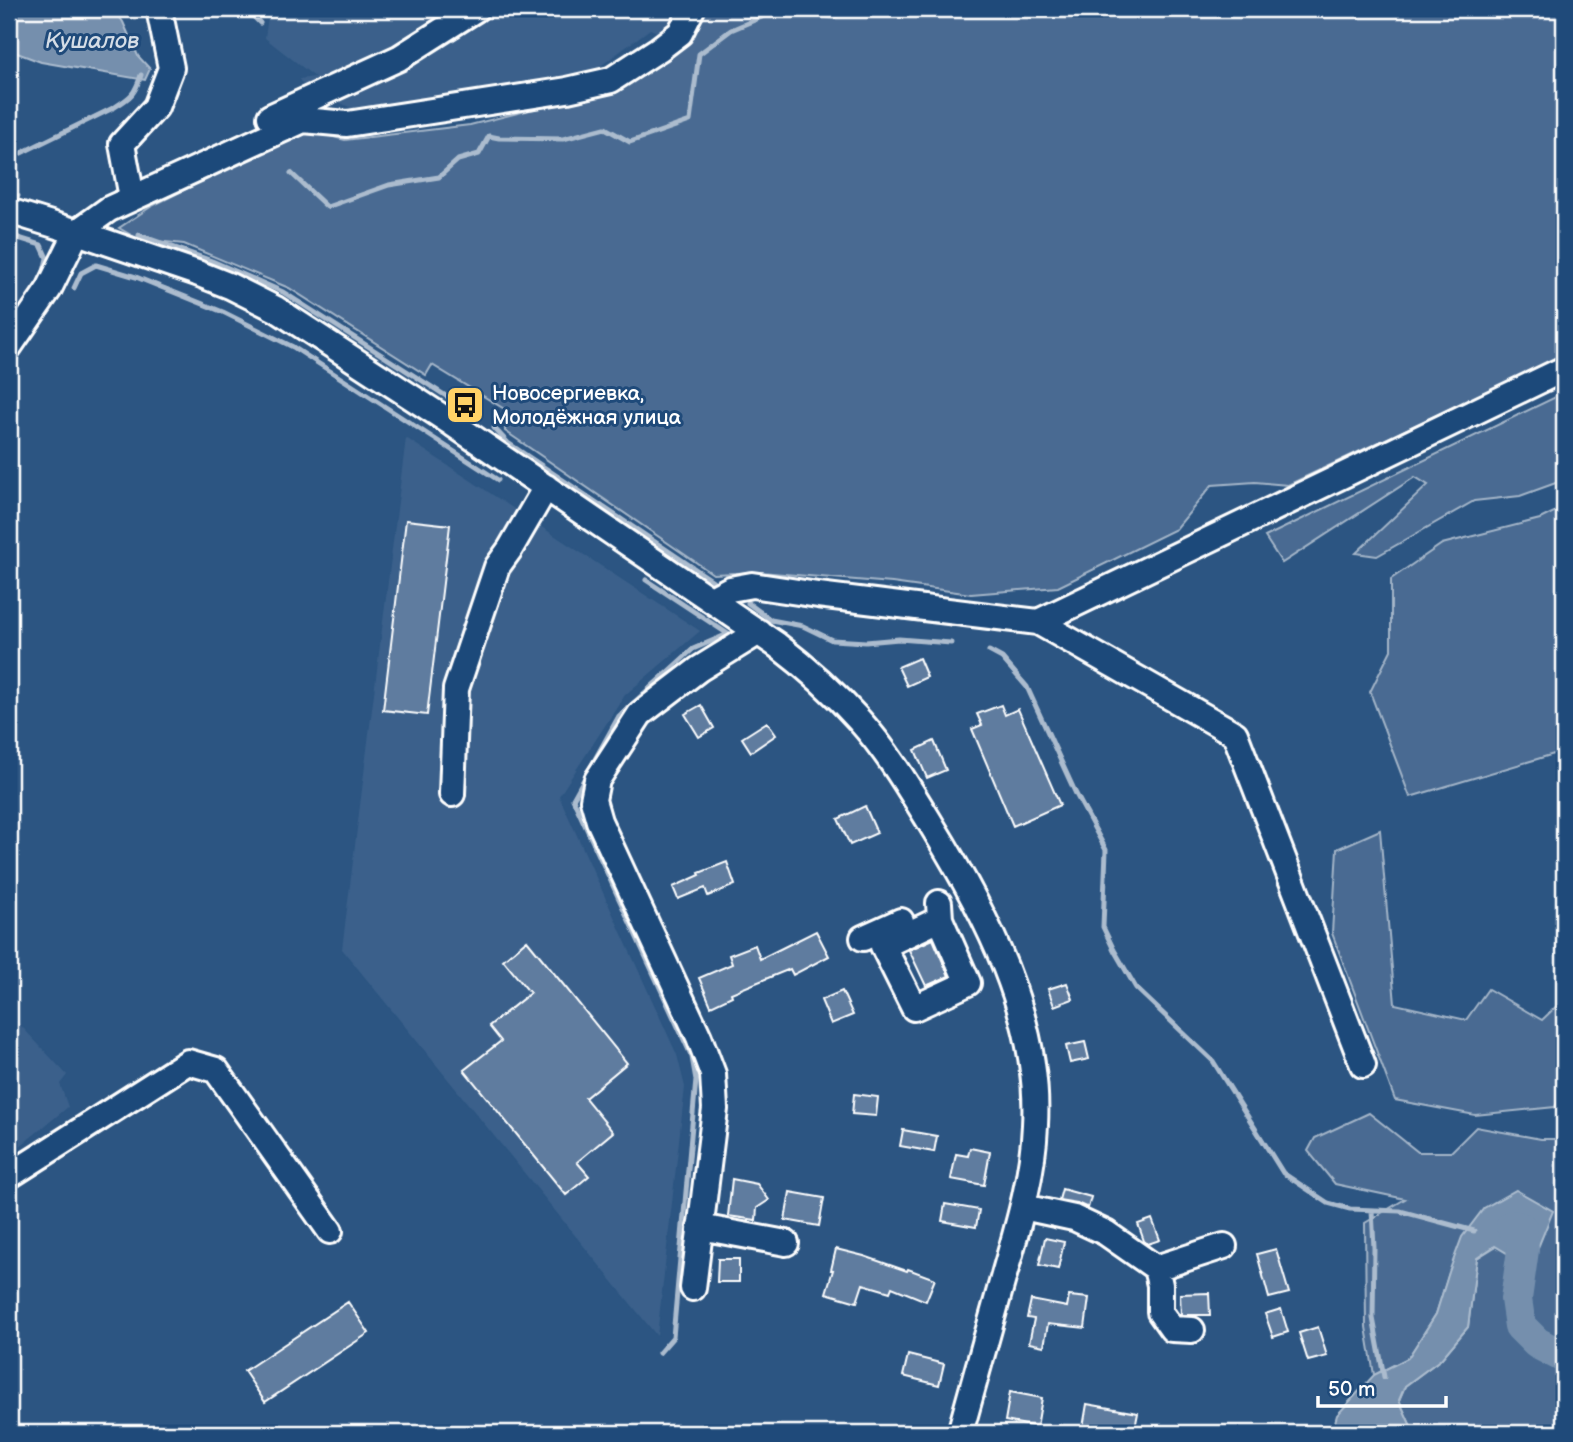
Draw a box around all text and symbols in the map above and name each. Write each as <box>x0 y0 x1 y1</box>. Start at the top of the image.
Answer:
water label: Кушалов <box>45 27 139 55</box>
place label: Новосергиевка, Молодёжная улица <box>492 381 682 430</box>
bus stop icon: Новосергиевка, Молодёжная улица <box>444 384 486 426</box>
scale bar <box>1318 1365 1445 1409</box>
text: 50 m <box>1328 1377 1375 1402</box>

